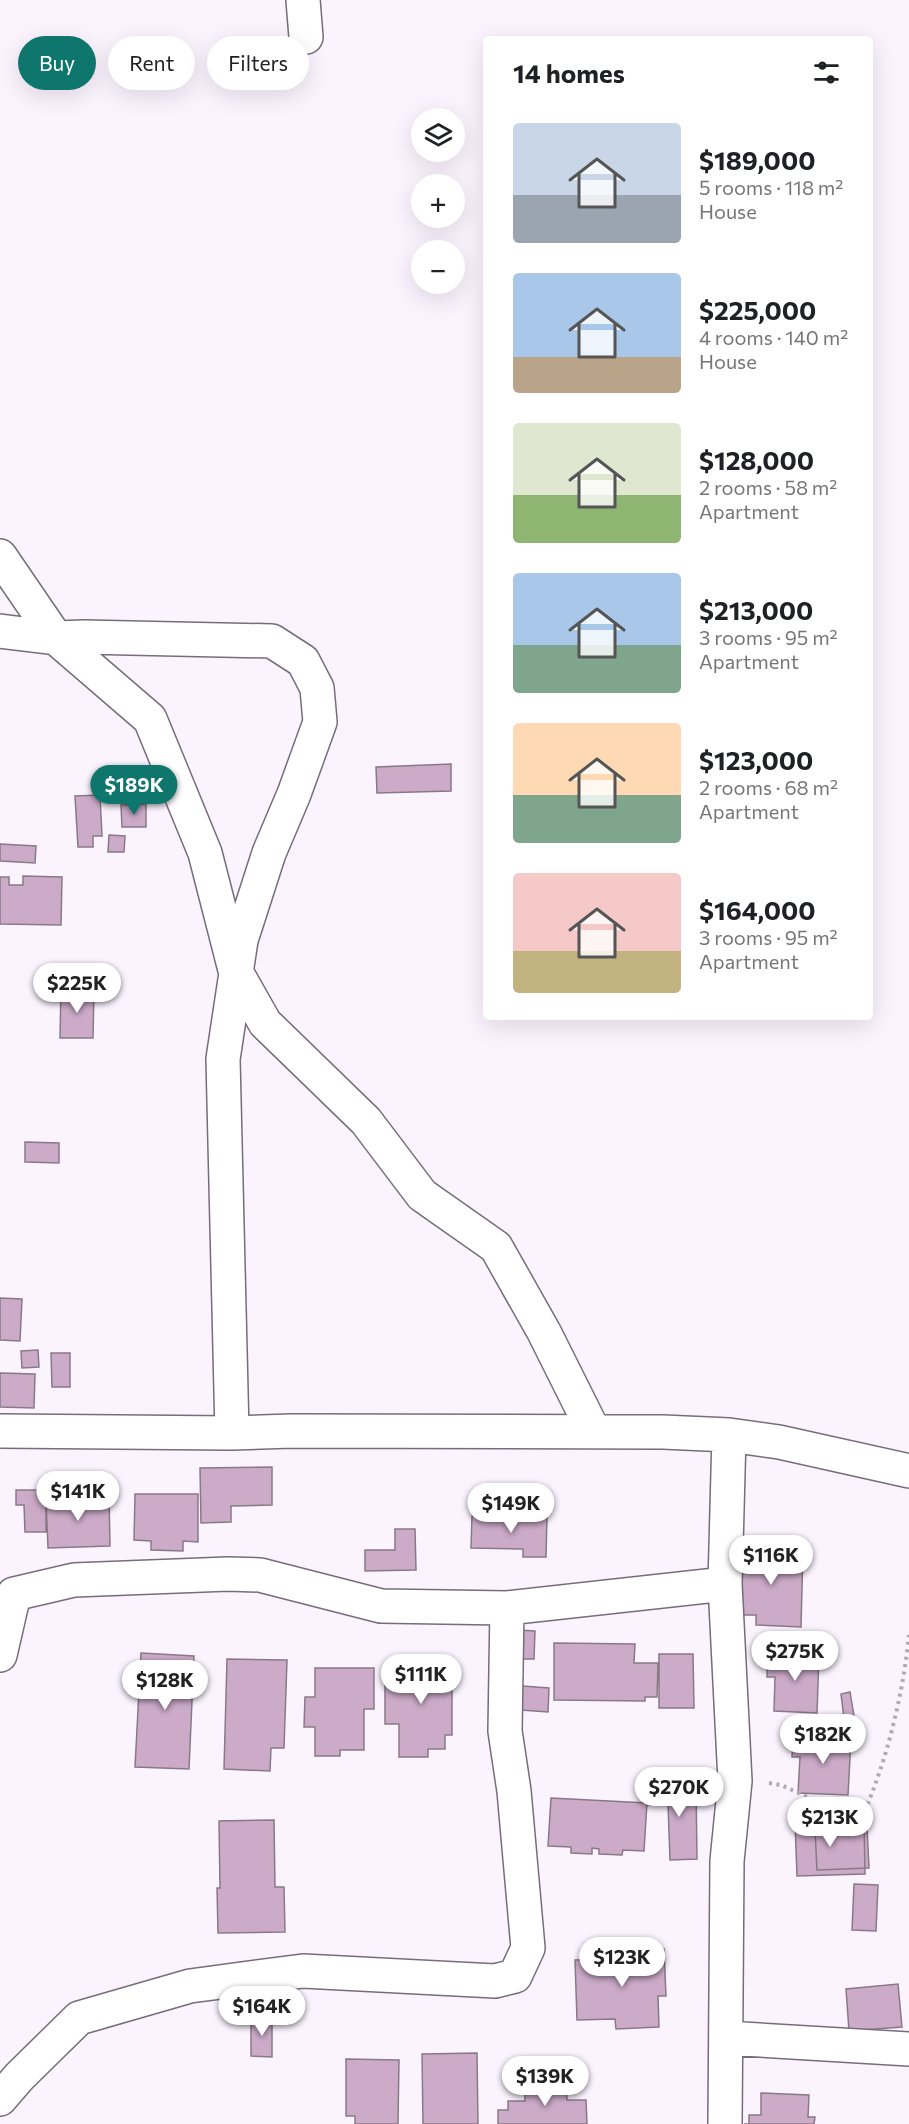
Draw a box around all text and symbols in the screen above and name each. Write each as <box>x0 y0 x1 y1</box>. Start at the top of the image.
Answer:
chip: Buy <box>18 36 96 90</box>
chip: Rent <box>108 36 195 90</box>
chip: Filters <box>207 36 309 90</box>
icon: filters <box>810 56 843 89</box>
text: 14 homes <box>513 57 625 88</box>
map controls <box>411 108 465 294</box>
button: layers <box>411 108 465 162</box>
text: $189,000 <box>699 144 815 175</box>
icon: home <box>561 147 633 219</box>
button: + <box>411 174 465 228</box>
text: 5 rooms · 118 m² <box>699 175 843 199</box>
text: House <box>699 199 757 223</box>
button: − <box>411 240 465 294</box>
text: $225,000 <box>699 294 816 325</box>
icon: home <box>561 297 633 369</box>
text: 4 rooms · 140 m² <box>699 325 848 349</box>
text: House <box>699 349 757 373</box>
text: $128,000 <box>699 444 814 475</box>
icon: home <box>561 447 633 519</box>
text: 2 rooms · 58 m² <box>699 475 837 499</box>
text: Apartment <box>699 499 799 523</box>
text: $213,000 <box>699 594 813 625</box>
icon: home <box>561 597 633 669</box>
text: 3 rooms · 95 m² <box>699 625 838 649</box>
text: Apartment <box>699 649 799 673</box>
text: $123,000 <box>699 744 813 775</box>
icon: home <box>561 747 633 819</box>
pin: $189K <box>92 765 176 816</box>
text: $189K <box>104 772 164 796</box>
text: 2 rooms · 68 m² <box>699 775 838 799</box>
text: Apartment <box>699 799 799 823</box>
text: $164,000 <box>699 894 816 925</box>
icon: home <box>561 897 633 969</box>
text: 3 rooms · 95 m² <box>699 925 838 949</box>
text: Apartment <box>699 949 799 973</box>
pin: $225K <box>35 963 119 1014</box>
text: $225K <box>47 970 107 994</box>
pin: $141K <box>36 1471 120 1522</box>
text: $141K <box>50 1478 106 1502</box>
pin: $149K <box>469 1483 553 1534</box>
text: $149K <box>481 1490 541 1514</box>
pin: $116K <box>729 1535 813 1586</box>
text: $116K <box>743 1542 799 1566</box>
pin: $275K <box>753 1631 837 1682</box>
text: $275K <box>765 1638 825 1662</box>
pin: $111K <box>379 1654 463 1705</box>
pin: $128K <box>123 1660 207 1711</box>
text: $111K <box>395 1661 447 1685</box>
text: $128K <box>136 1667 194 1691</box>
pin: $182K <box>781 1714 865 1765</box>
text: $182K <box>794 1721 852 1745</box>
pin: $270K <box>637 1767 721 1818</box>
text: $270K <box>649 1774 709 1798</box>
pin: $213K <box>788 1797 872 1848</box>
text: $213K <box>801 1804 859 1828</box>
pin: $123K <box>580 1937 664 1988</box>
text: $123K <box>593 1944 651 1968</box>
pin: $164K <box>220 1986 304 2037</box>
text: $164K <box>232 1993 292 2017</box>
pin: $139K <box>503 2056 587 2107</box>
text: $139K <box>516 2063 574 2087</box>

